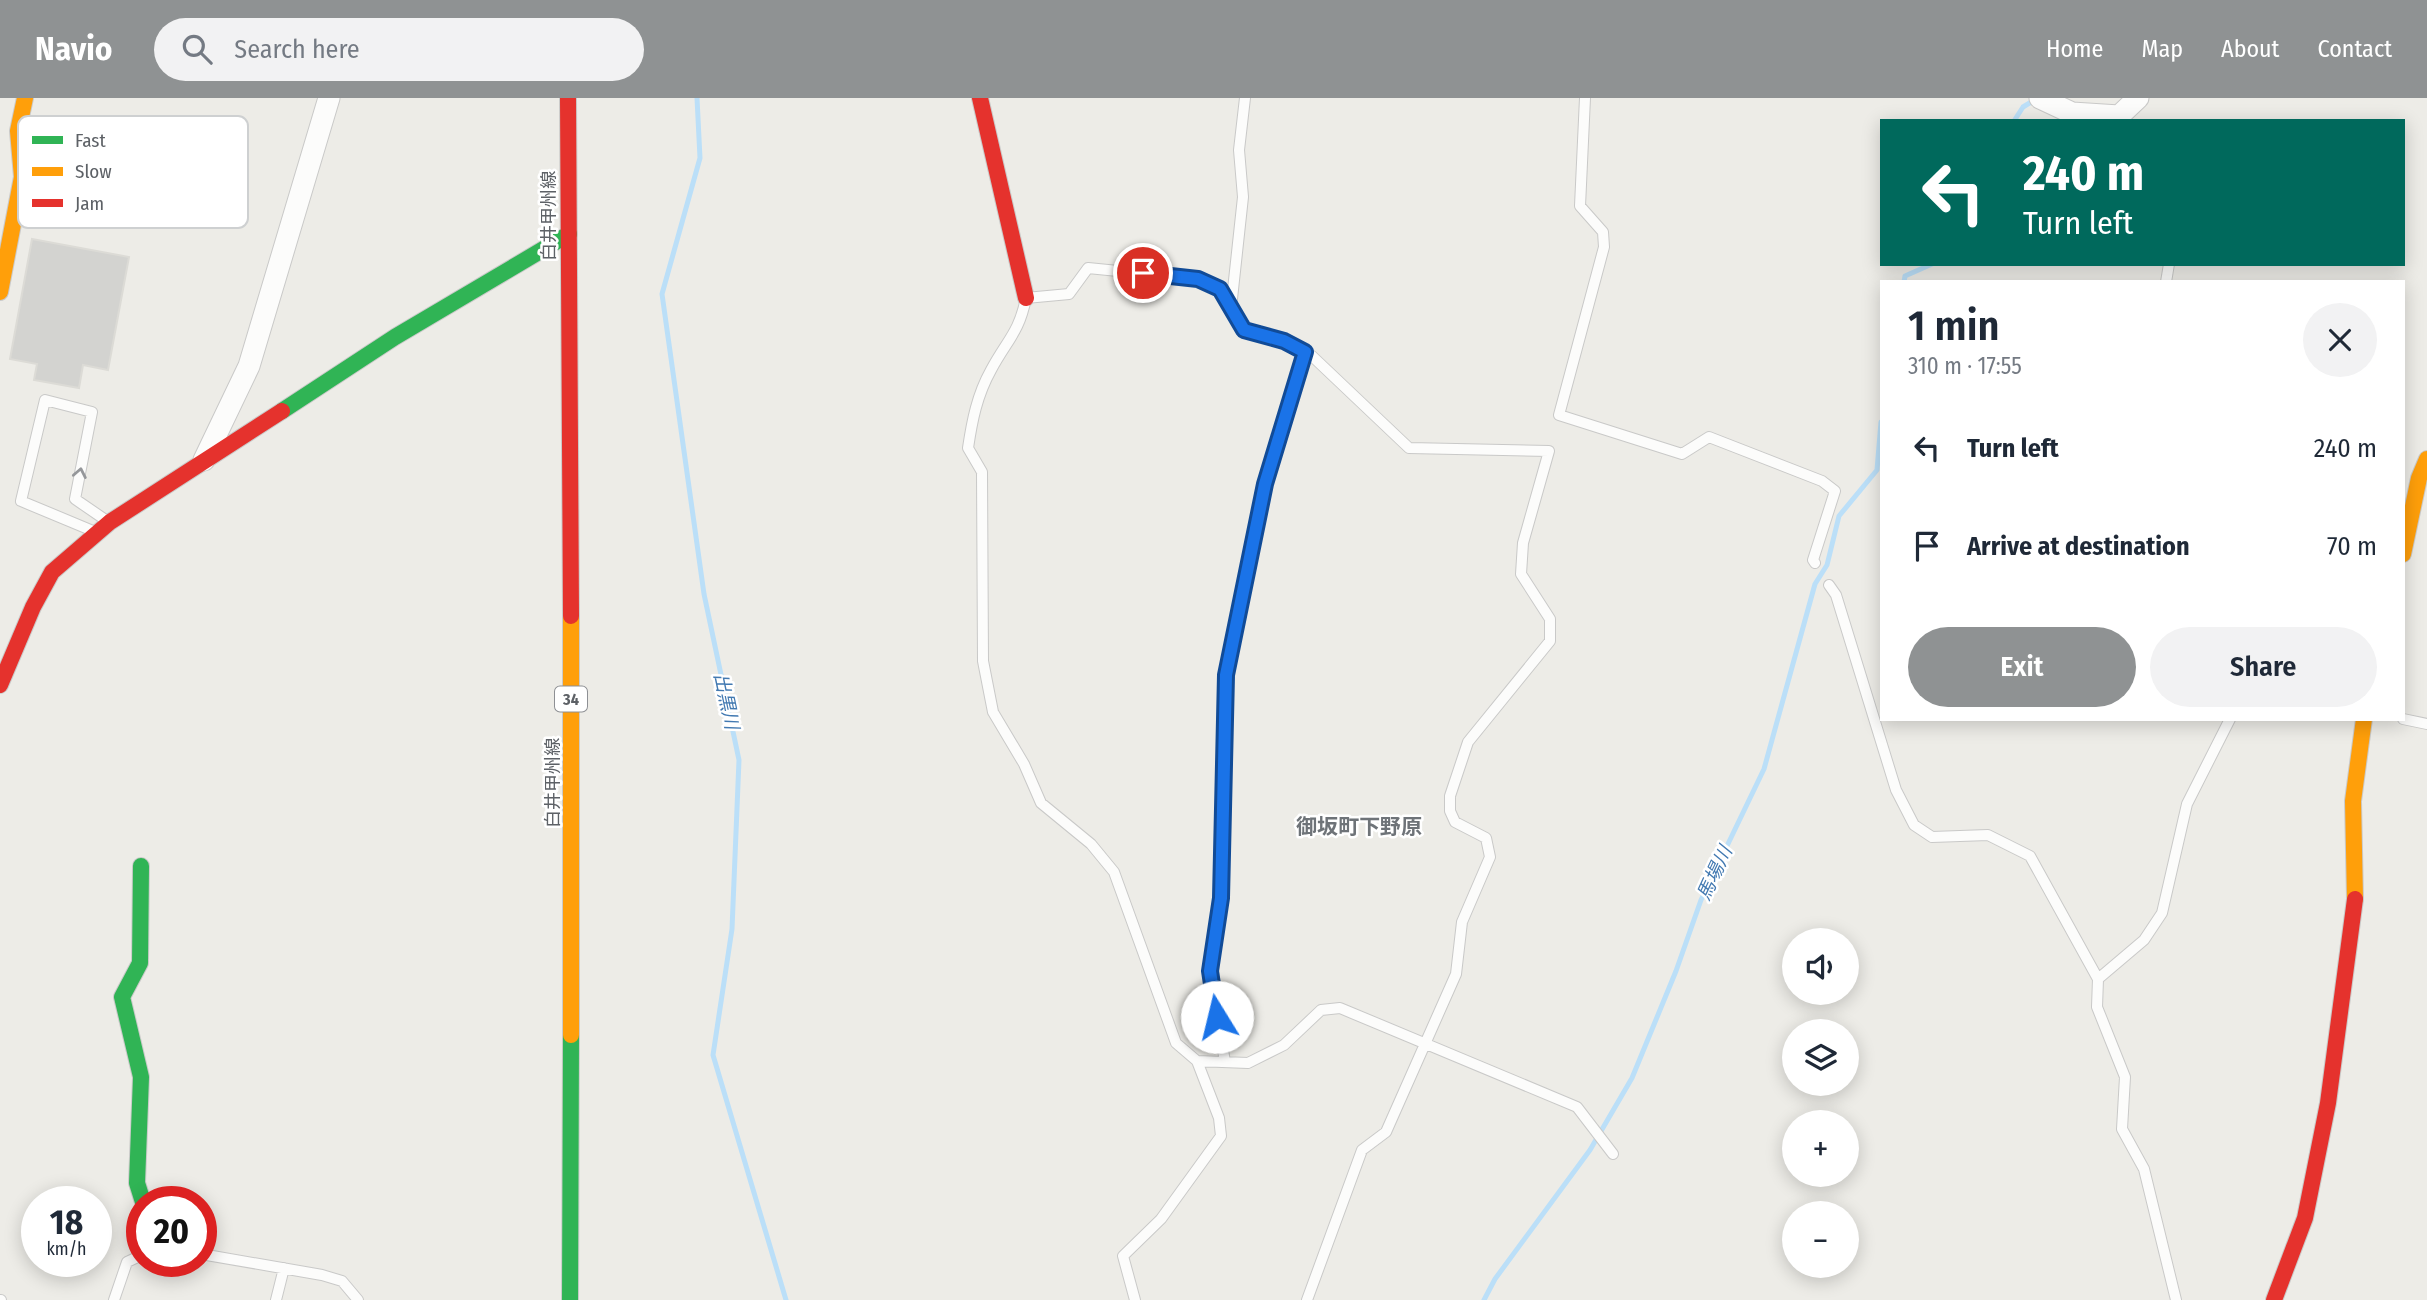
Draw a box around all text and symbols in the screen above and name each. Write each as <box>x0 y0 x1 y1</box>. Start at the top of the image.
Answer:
search box <box>154 18 644 81</box>
text: Navio <box>35 29 112 69</box>
icon: search <box>178 30 216 68</box>
text: Search here <box>234 34 360 65</box>
text: Home <box>2046 35 2103 63</box>
text: Map <box>2141 35 2183 63</box>
text: About <box>2221 35 2279 63</box>
text: Contact <box>2317 35 2392 63</box>
legend <box>18 116 248 228</box>
text: Fast <box>75 129 106 152</box>
text: 240 m <box>2023 144 2144 203</box>
icon: left <box>1908 147 1999 238</box>
text: Slow <box>75 160 112 183</box>
street label: 白井甲州線 <box>538 171 560 261</box>
text: Jam <box>75 192 104 215</box>
text: Turn left <box>2023 204 2133 242</box>
pin <box>1113 243 1173 303</box>
icon: arrive <box>1124 254 1162 292</box>
text: 1 min <box>1908 301 1999 351</box>
button: close <box>2303 303 2377 377</box>
text: 310 m · 17:55 <box>1908 352 2022 380</box>
icon: left <box>1908 429 1946 467</box>
text: Turn left <box>1967 433 2059 464</box>
text: 240 m <box>2314 433 2377 464</box>
one-way arrow <box>72 467 87 479</box>
icon: arrive <box>1908 527 1946 565</box>
text: Arrive at destination <box>1967 531 2190 562</box>
text: 70 m <box>2327 531 2377 562</box>
button: Exit <box>1908 627 2136 707</box>
button: Share <box>2150 627 2377 707</box>
water label: 出黒川 <box>709 671 744 733</box>
road number: 34 <box>555 686 587 712</box>
street label: 白井甲州線 <box>542 738 564 828</box>
district label: 御坂町下野原 <box>1296 814 1422 840</box>
water label: 馬場川 <box>1692 841 1738 904</box>
map controls <box>1782 928 1859 1278</box>
button: sound <box>1782 928 1859 1005</box>
position arrow <box>1180 980 1254 1054</box>
button: layers <box>1782 1019 1859 1096</box>
button: + <box>1782 1110 1859 1187</box>
speed limit sign: 20 <box>126 1186 217 1277</box>
text: 18 <box>50 1201 83 1243</box>
button: − <box>1782 1201 1859 1278</box>
text: km/h <box>46 1238 87 1260</box>

